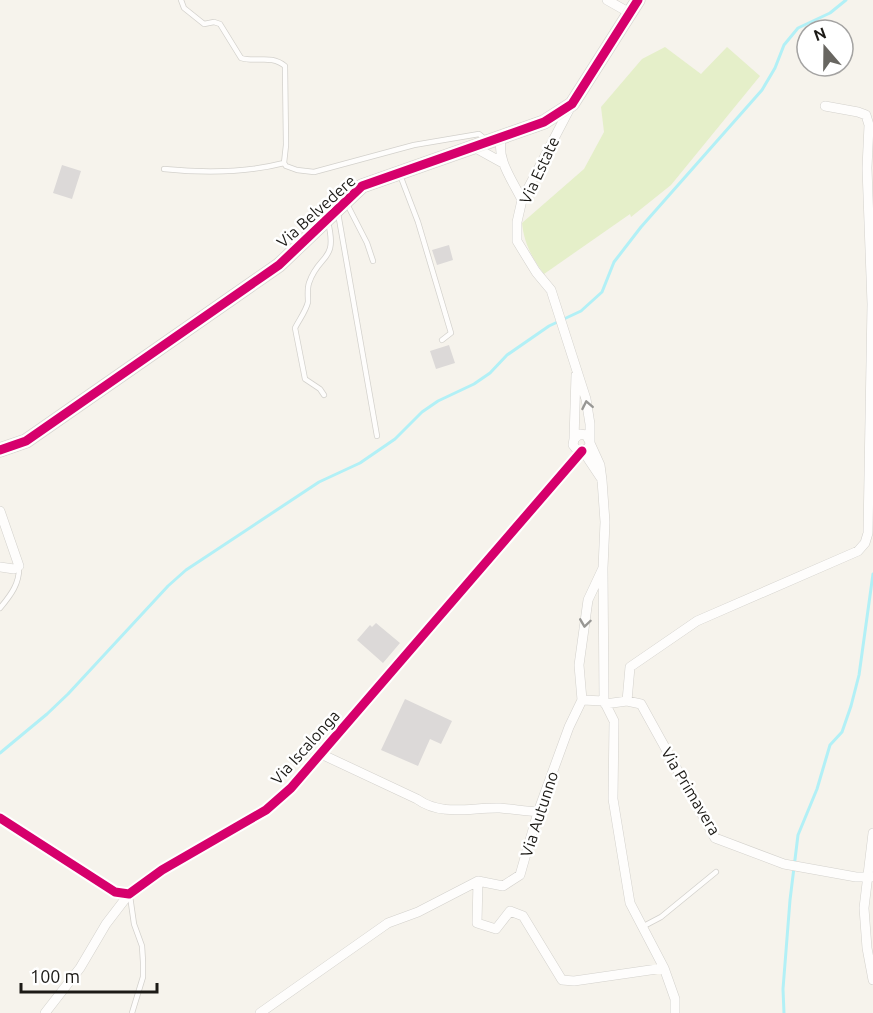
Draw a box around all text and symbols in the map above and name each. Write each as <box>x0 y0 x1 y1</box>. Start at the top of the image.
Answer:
north arrow <box>795 18 855 78</box>
text: N <box>811 23 829 44</box>
street label: Via Estate <box>516 134 562 206</box>
street label: Via Belvedere <box>273 171 359 251</box>
one-way arrow <box>581 400 594 410</box>
one-way arrow <box>579 619 591 628</box>
street label: Via Iscalonga <box>267 706 343 788</box>
street label: Via Primavera <box>658 744 724 838</box>
street label: Via Autunno <box>517 769 561 859</box>
scale bar <box>21 956 158 994</box>
text: 100 m <box>30 966 80 986</box>

